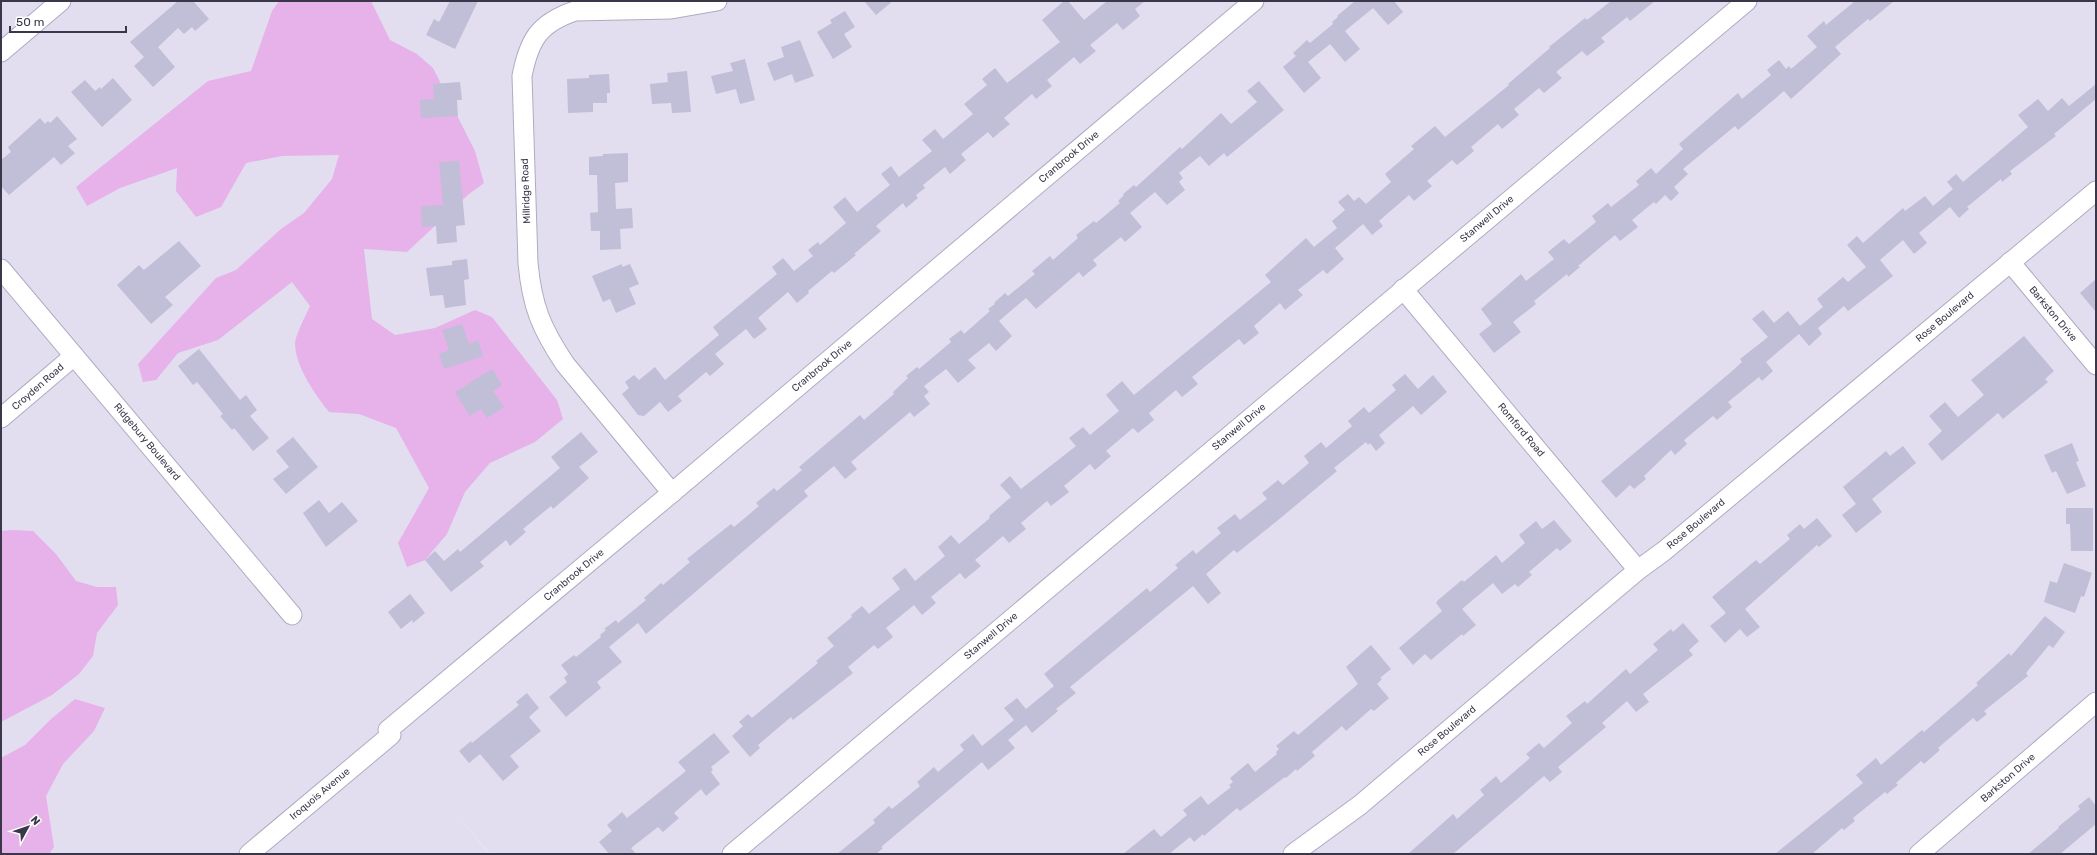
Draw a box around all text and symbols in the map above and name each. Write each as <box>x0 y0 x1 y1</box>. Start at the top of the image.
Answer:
scale bar <box>10 8 126 34</box>
text: 50 m <box>16 15 44 29</box>
street label: Cranbrook Drive <box>1037 128 1102 186</box>
street label: Millridge Road <box>519 158 533 224</box>
street label: Stanwell Drive <box>1458 193 1517 245</box>
street label: Barkston Drive <box>2026 284 2080 344</box>
street label: Rose Boulevard <box>1913 289 1977 345</box>
street label: Cranbrook Drive <box>790 337 855 395</box>
street label: Croyden Road <box>10 361 66 413</box>
street label: Ridgebury Boulevard <box>111 401 183 483</box>
street label: Stanwell Drive <box>1210 401 1269 453</box>
street label: Romford Road <box>1495 401 1547 459</box>
street label: Rose Boulevard <box>1664 496 1728 552</box>
street label: Cranbrook Drive <box>542 546 607 604</box>
street label: Stanwell Drive <box>962 610 1021 662</box>
street label: Rose Boulevard <box>1415 703 1479 759</box>
street label: Barkston Drive <box>1978 751 2038 805</box>
street label: Iroquois Avenue <box>288 765 353 823</box>
north arrow <box>8 807 48 847</box>
text: N <box>28 814 43 828</box>

